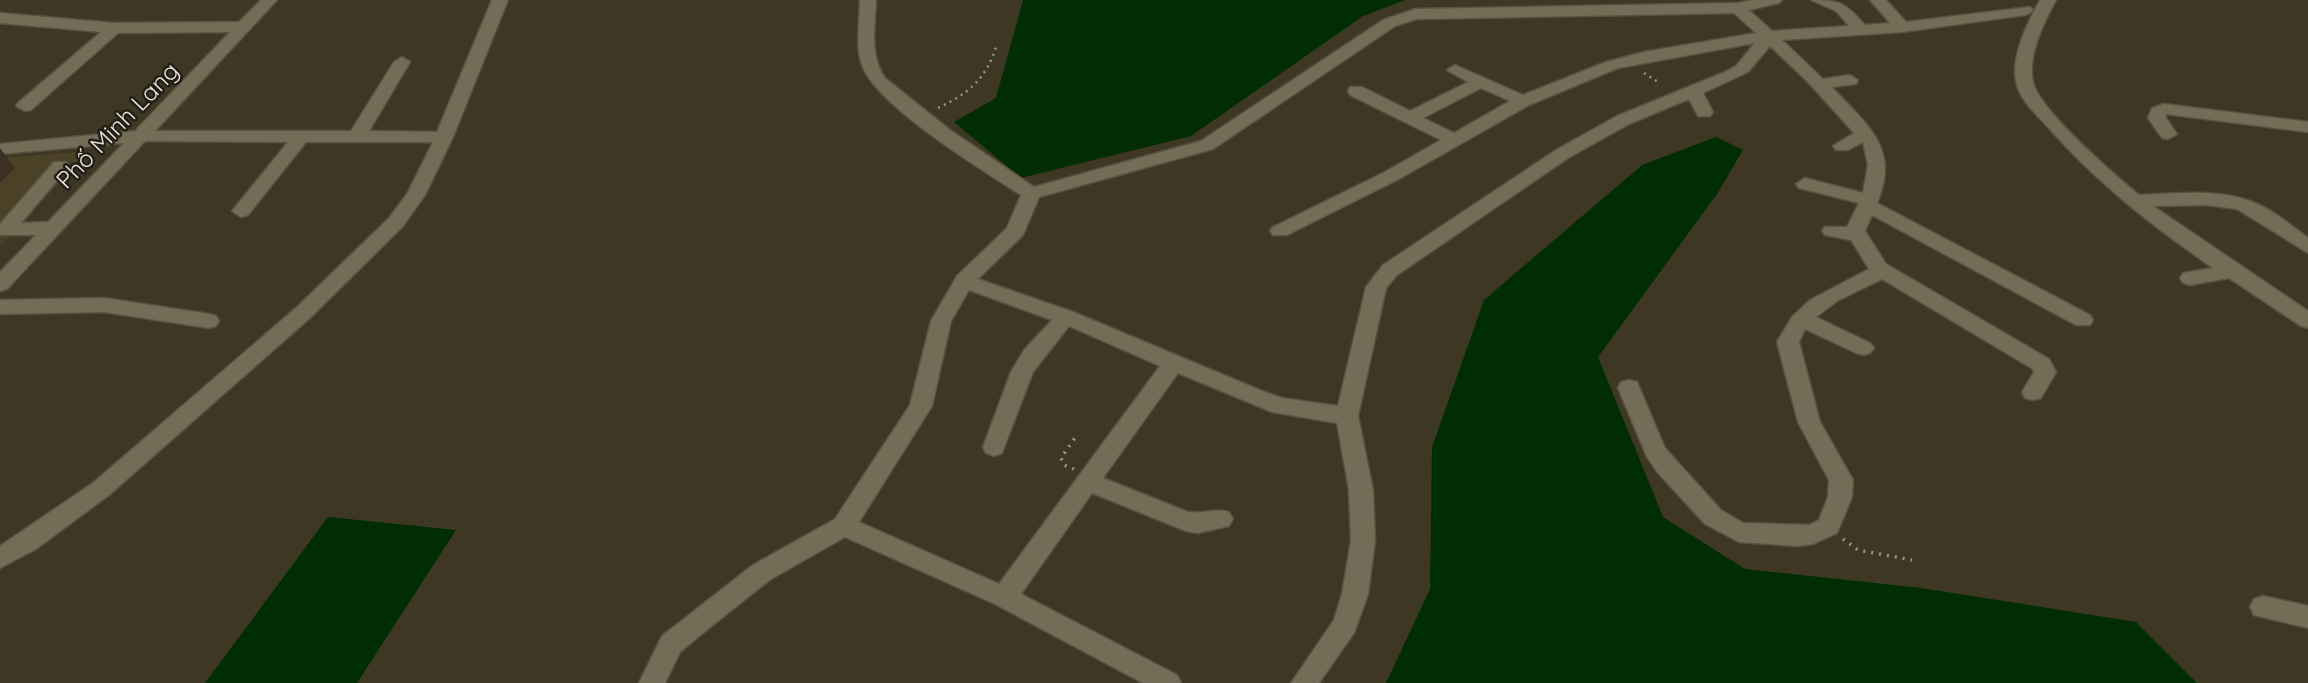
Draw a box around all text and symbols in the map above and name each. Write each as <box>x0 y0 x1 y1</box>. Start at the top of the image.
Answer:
street label: Phố Minh Lang <box>49 56 185 194</box>

